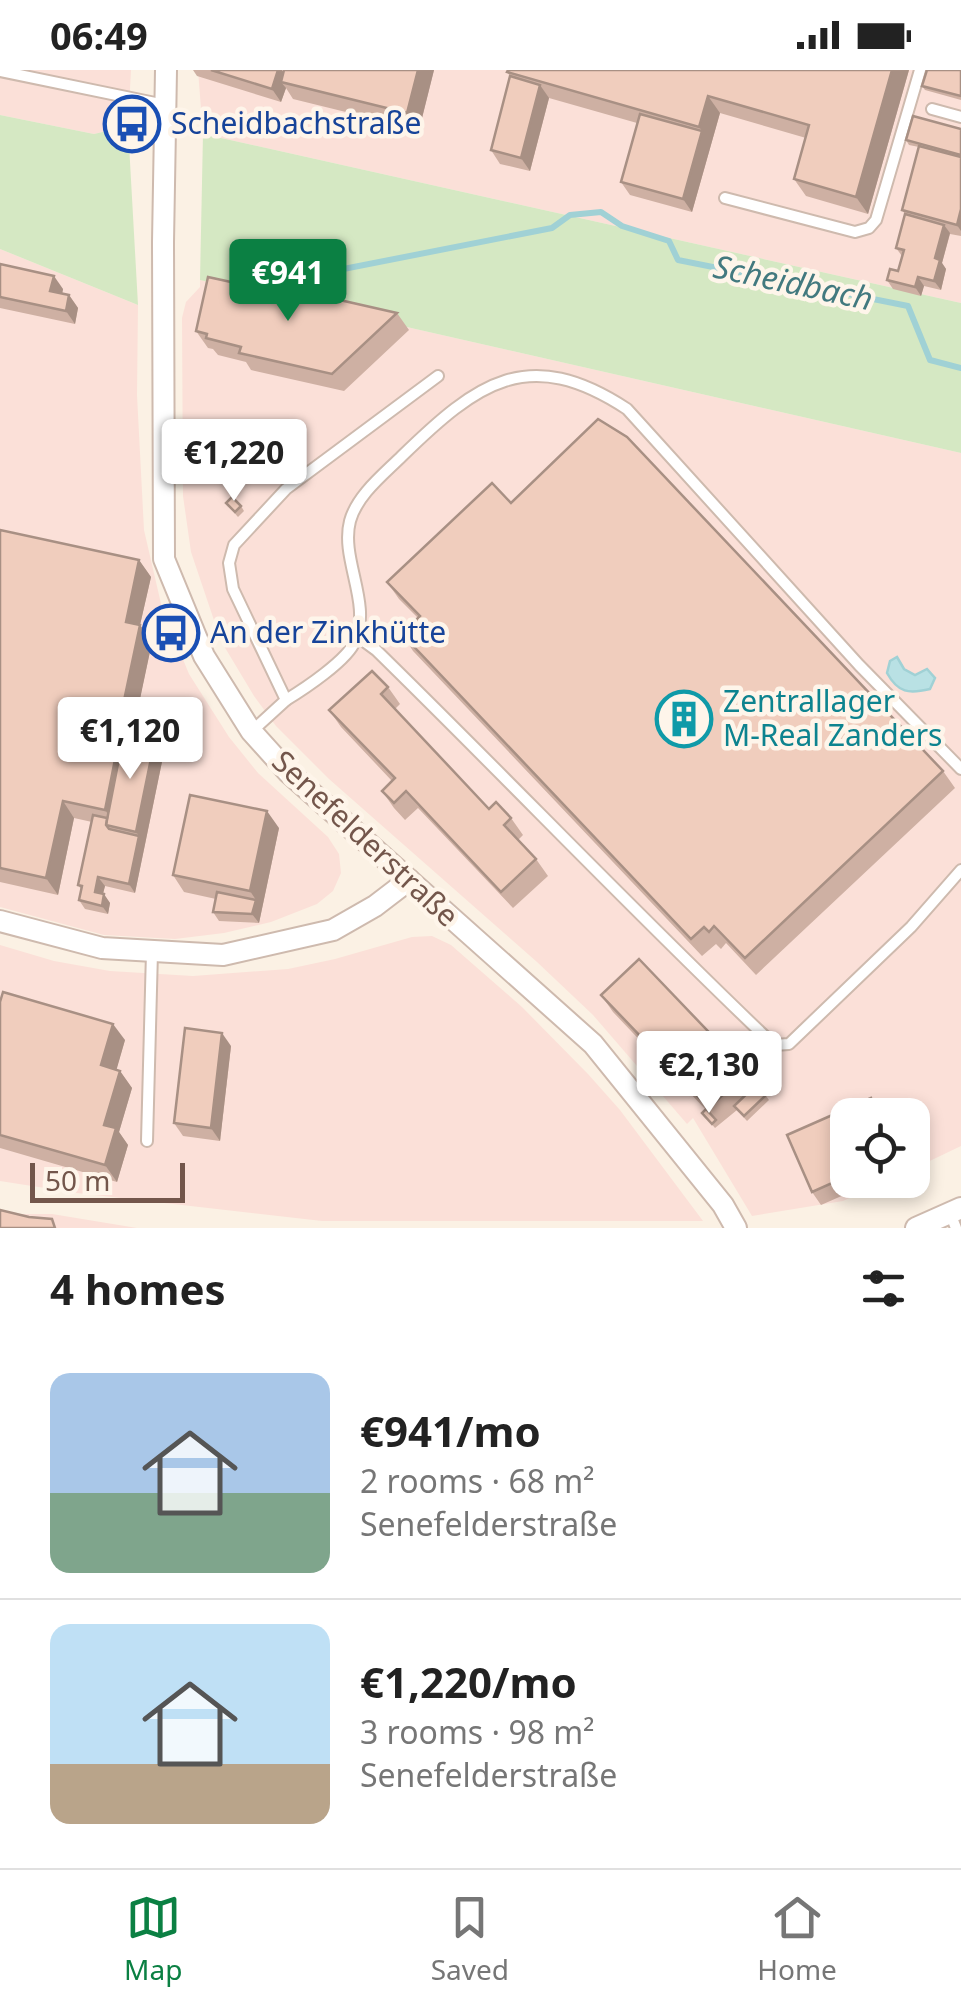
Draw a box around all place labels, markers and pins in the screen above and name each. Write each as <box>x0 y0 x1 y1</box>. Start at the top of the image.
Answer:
bus stop icon: Scheidbachstraße <box>102 94 162 154</box>
place label: Scheidbachstraße <box>171 102 421 143</box>
pin: €941 <box>229 239 347 324</box>
pin: €1,220 <box>153 419 315 504</box>
bus stop icon: An der Zinkhütte <box>141 603 201 663</box>
place label: An der Zinkhütte <box>210 611 446 652</box>
place label: Zentrallager M-Real Zanders <box>723 680 942 755</box>
building icon: Zentrallager M-Real Zanders <box>654 689 714 749</box>
pin: €1,120 <box>49 697 211 782</box>
pin: €2,130 <box>628 1031 790 1116</box>

